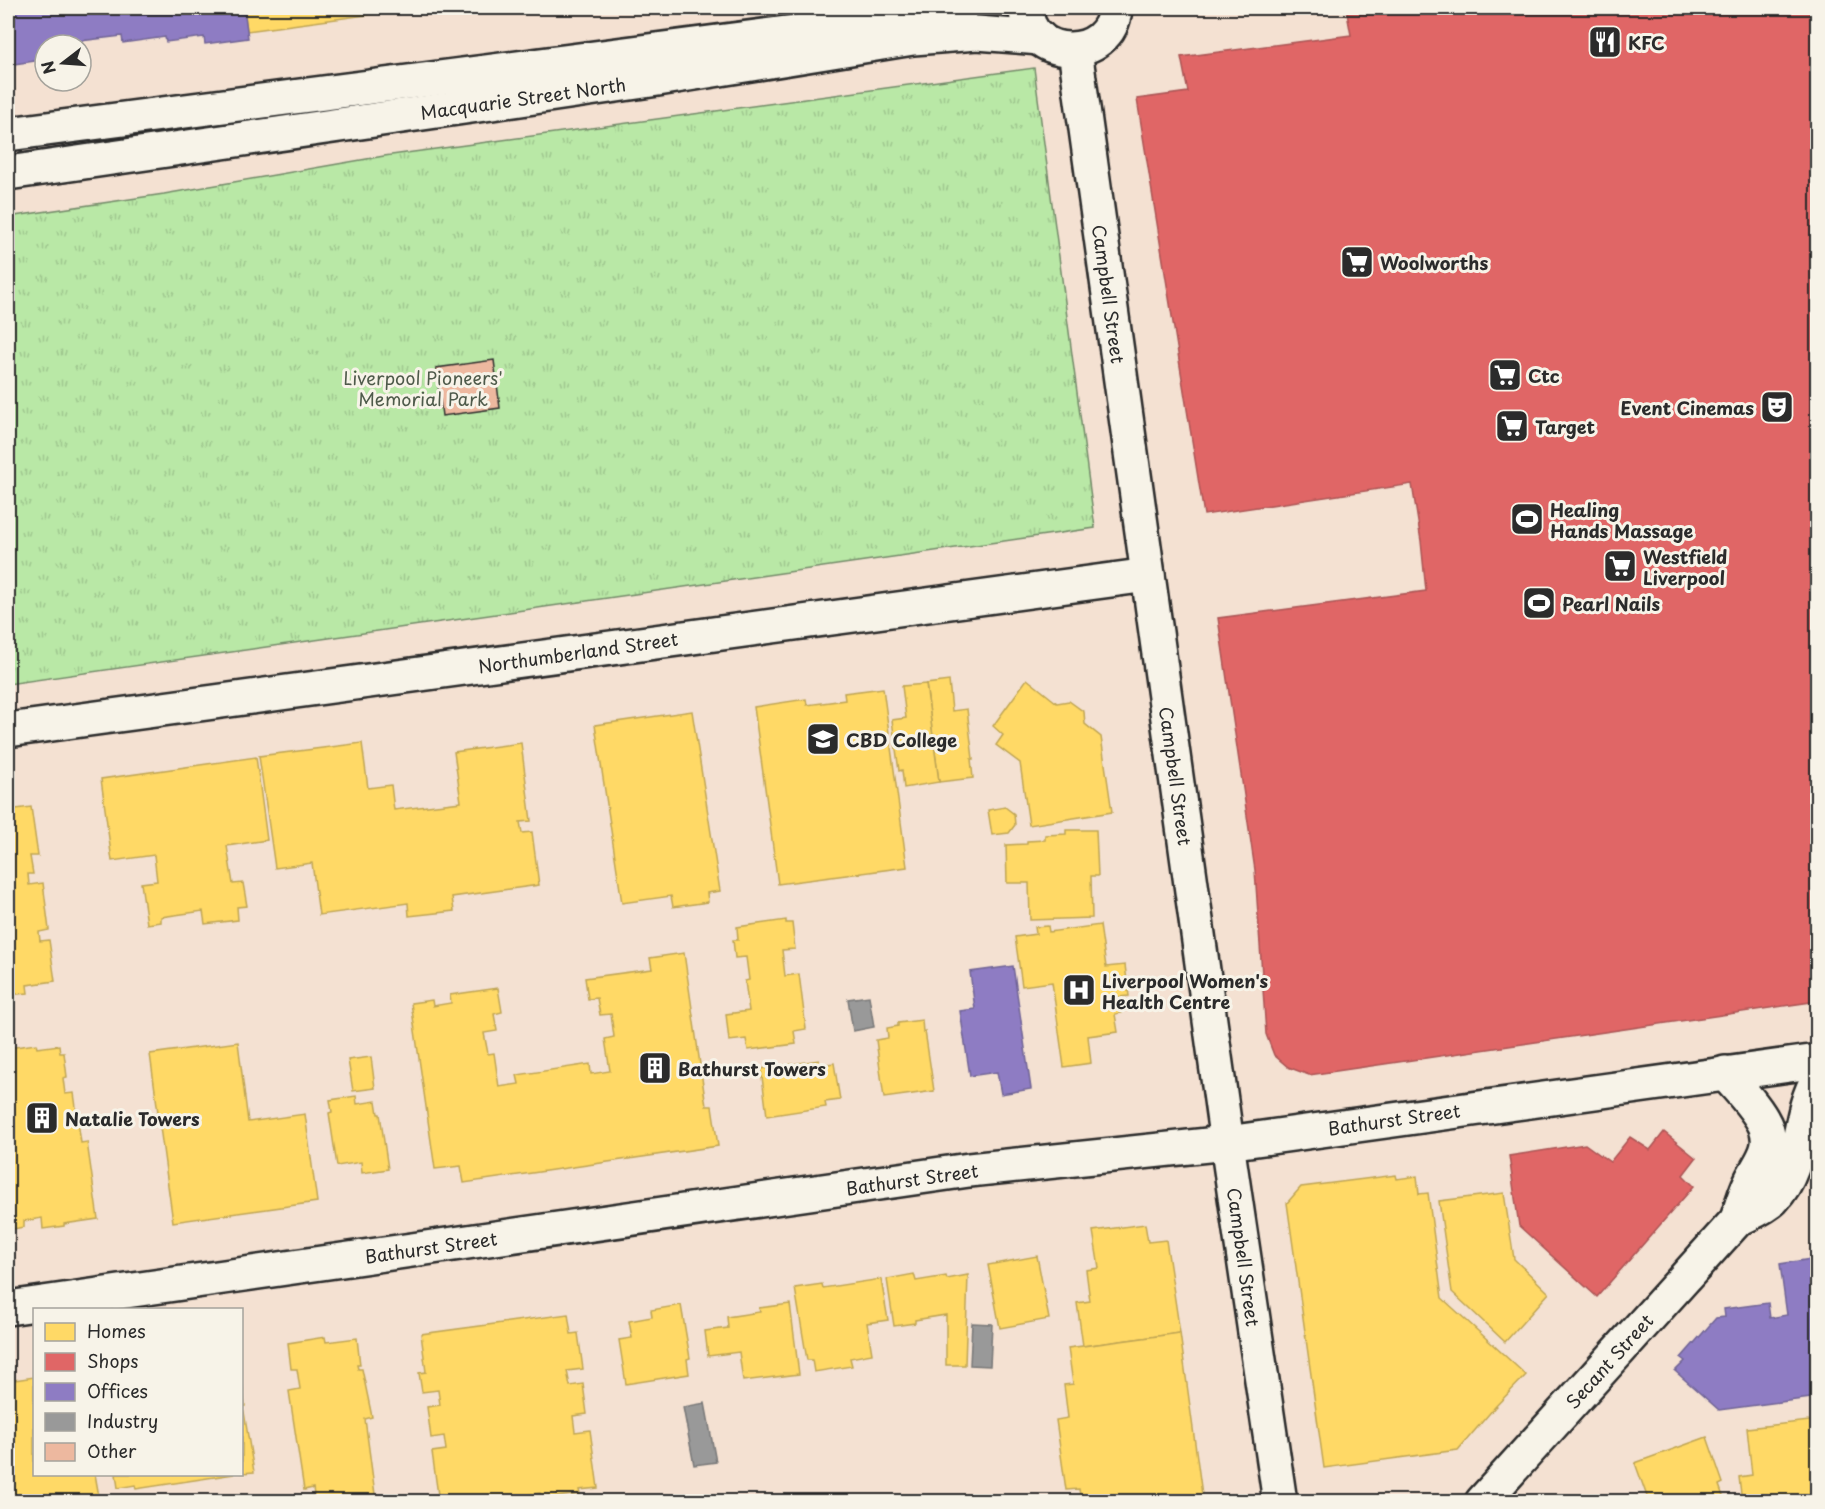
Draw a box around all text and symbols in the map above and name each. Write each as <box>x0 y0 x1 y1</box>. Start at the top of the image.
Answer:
restaurant icon: KFC <box>1587 24 1623 60</box>
place label: KFC <box>1628 29 1665 56</box>
north arrow <box>33 33 93 93</box>
text: N <box>34 58 61 77</box>
street label: Macquarie Street North <box>419 70 627 126</box>
street label: Campbell Street <box>1086 223 1132 365</box>
supermarket icon: Woolworths <box>1339 244 1375 280</box>
place label: Woolworths <box>1380 249 1488 276</box>
supermarket icon: Ctc <box>1487 357 1523 393</box>
place label: Ctc <box>1528 362 1560 389</box>
park label: Liverpool Pioneers' Memorial Park <box>343 364 503 412</box>
theatre icon: Event Cinemas <box>1759 389 1795 425</box>
place label: Event Cinemas <box>1620 394 1754 421</box>
supermarket icon: Target <box>1494 408 1530 444</box>
place label: Target <box>1535 413 1595 440</box>
place label: Healing Hands Massage <box>1550 496 1694 544</box>
sports icon: Healing Hands Massage <box>1509 501 1545 537</box>
place label: Westfield Liverpool <box>1643 543 1727 591</box>
supermarket icon: Westfield Liverpool <box>1602 548 1638 584</box>
sports icon: Pearl Nails <box>1521 585 1557 621</box>
place label: Pearl Nails <box>1562 590 1661 617</box>
street label: Northumberland Street <box>476 625 680 679</box>
street label: Campbell Street <box>1153 705 1199 847</box>
school or university icon: CBD College <box>805 721 841 757</box>
place label: CBD College <box>846 726 957 753</box>
place label: Liverpool Women's Health Centre <box>1102 967 1268 1015</box>
hospital icon: Liverpool Women's Health Centre <box>1061 972 1097 1008</box>
building icon: Bathurst Towers <box>637 1050 673 1086</box>
place label: Bathurst Towers <box>678 1055 826 1082</box>
street label: Bathurst Street <box>1326 1096 1462 1142</box>
building icon: Natalie Towers <box>24 1100 60 1136</box>
place label: Natalie Towers <box>65 1105 200 1132</box>
street label: Bathurst Street <box>844 1156 980 1202</box>
street label: Campbell Street <box>1221 1186 1267 1328</box>
street label: Bathurst Street <box>363 1224 499 1270</box>
legend <box>33 1308 243 1476</box>
street label: Secant Street <box>1559 1308 1659 1414</box>
text: Homes <box>87 1317 145 1344</box>
text: Shops <box>87 1347 138 1374</box>
text: Offices <box>87 1377 148 1404</box>
text: Industry <box>87 1407 158 1434</box>
text: Other <box>87 1437 137 1464</box>

